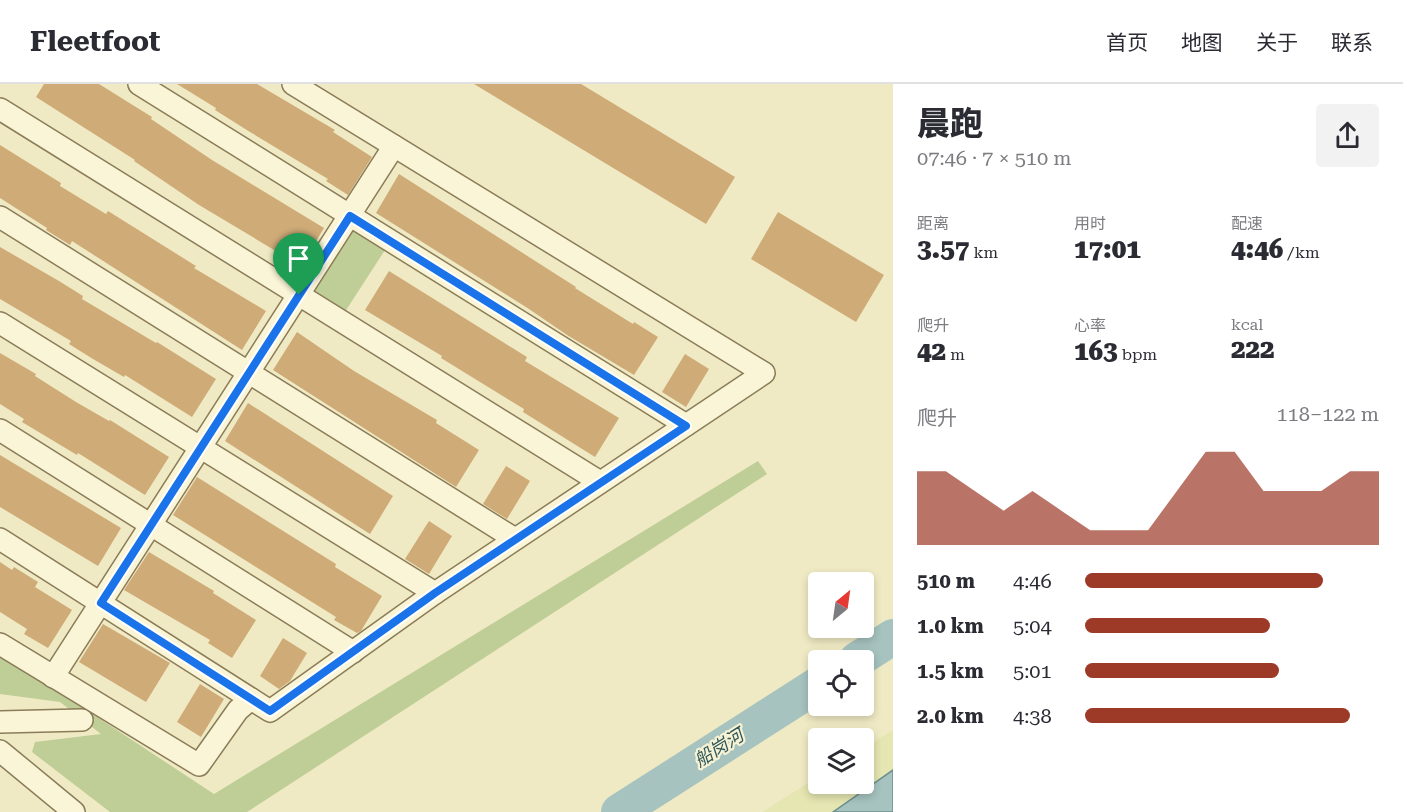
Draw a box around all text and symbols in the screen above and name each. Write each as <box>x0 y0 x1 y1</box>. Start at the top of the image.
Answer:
text: Fleetfoot <box>30 25 160 58</box>
text: 首页 <box>1106 31 1148 55</box>
text: 地图 <box>1181 31 1223 55</box>
text: 关于 <box>1256 31 1298 55</box>
text: 联系 <box>1331 31 1373 55</box>
text: 晨跑 <box>917 104 983 143</box>
button: share <box>1316 104 1379 167</box>
text: 07:46 · 7 × 510 m <box>917 146 1072 170</box>
text: 距离 <box>917 214 949 233</box>
text: 用时 <box>1074 214 1106 233</box>
text: 配速 <box>1231 214 1263 233</box>
pin <box>273 233 324 295</box>
text: 3.57 <box>917 234 969 264</box>
text: 17:01 <box>1074 234 1141 264</box>
text: 4:46 <box>1231 234 1283 264</box>
icon: arrive <box>282 242 315 275</box>
text: km <box>969 243 998 262</box>
text: /km <box>1283 243 1320 262</box>
text: kcal <box>1231 315 1263 334</box>
text: 爬升 <box>917 316 949 335</box>
text: 心率 <box>1074 316 1106 335</box>
text: 222 <box>1231 334 1275 364</box>
text: 42 <box>917 336 946 366</box>
text: 163 <box>1074 336 1118 366</box>
text: m <box>946 345 965 364</box>
text: bpm <box>1118 345 1157 364</box>
text: 118–122 m <box>1276 402 1379 426</box>
text: 爬升 <box>917 406 957 430</box>
text: 510 m <box>917 569 975 593</box>
text: 4:46 <box>1013 569 1052 593</box>
north arrow <box>808 572 874 638</box>
map controls <box>808 572 874 794</box>
text: 1.0 km <box>917 614 984 638</box>
text: 5:04 <box>1013 614 1052 638</box>
button: locate <box>808 650 874 716</box>
text: 1.5 km <box>917 659 984 683</box>
text: 5:01 <box>1013 659 1052 683</box>
text: 2.0 km <box>917 704 984 728</box>
text: 4:38 <box>1013 704 1052 728</box>
water label: 船岗河 <box>690 723 750 771</box>
button: layers <box>808 728 874 794</box>

